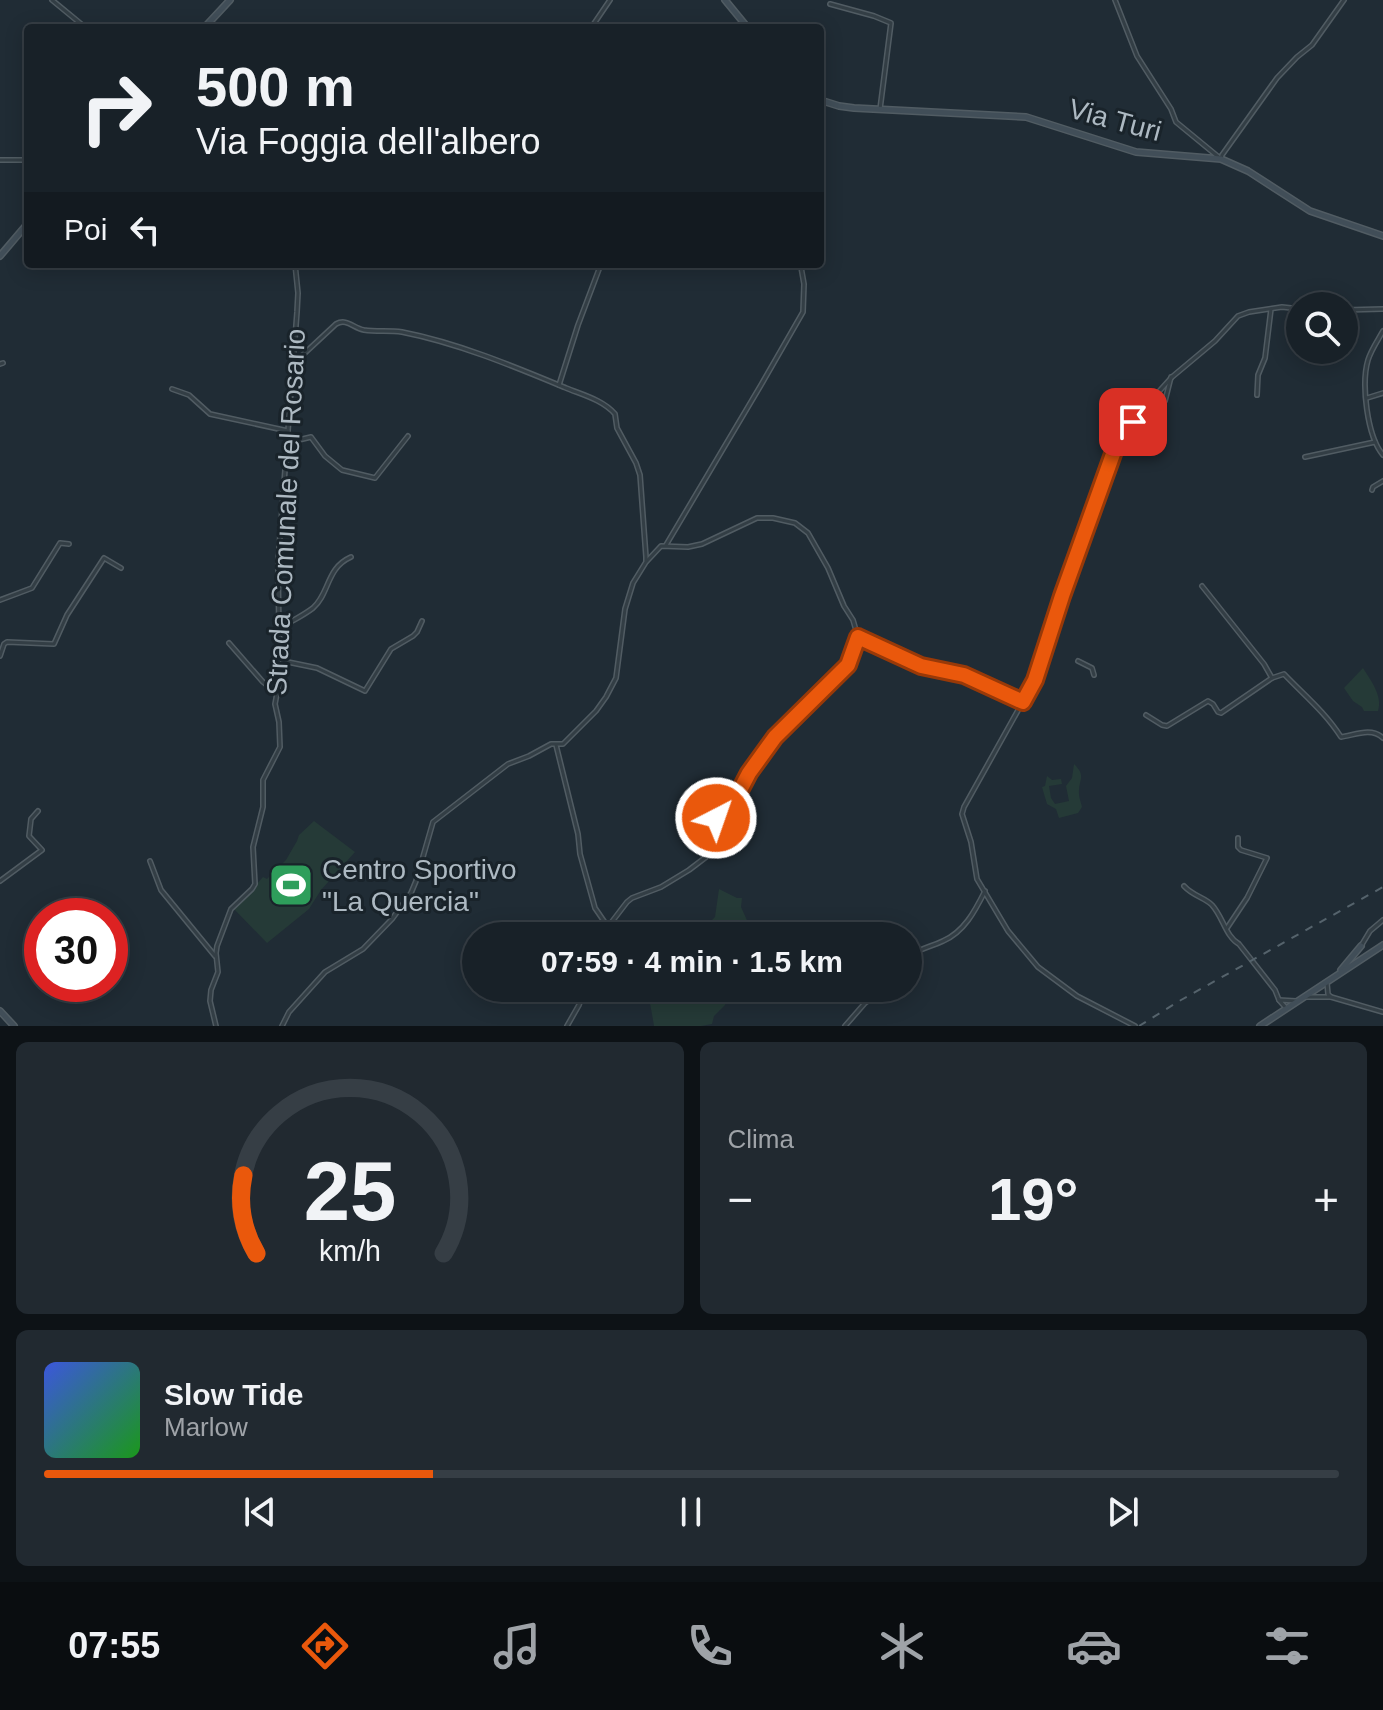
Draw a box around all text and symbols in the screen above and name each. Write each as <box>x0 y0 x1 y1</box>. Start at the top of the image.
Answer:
text: 500 m <box>196 55 355 118</box>
icon: right <box>64 56 168 160</box>
street label: Via Turi <box>1065 93 1165 147</box>
text: Via Foggia dell'albero <box>196 121 540 162</box>
icon: left <box>123 208 167 252</box>
text: Poi <box>64 213 107 246</box>
map controls <box>1286 292 1358 364</box>
button: search <box>1286 292 1358 364</box>
street label: Strada Comunale del Rosario <box>261 328 311 696</box>
pin <box>1099 388 1167 456</box>
icon: arrive <box>1111 400 1155 444</box>
position arrow <box>674 776 758 860</box>
place label: Centro Sportivo "La Quercia" <box>322 854 517 917</box>
sports icon: Centro Sportivo "La Quercia" <box>267 861 315 909</box>
speed limit sign: 30 <box>24 898 128 1002</box>
text: 07:59 · 4 min · 1.5 km <box>541 945 843 978</box>
text: Clima <box>728 1124 794 1154</box>
text: 25 <box>303 1145 396 1238</box>
text: 19° <box>988 1166 1079 1233</box>
text: − <box>728 1175 753 1224</box>
text: + <box>1313 1175 1339 1224</box>
text: km/h <box>319 1235 381 1267</box>
text: Slow Tide <box>164 1378 303 1411</box>
text: Marlow <box>164 1412 248 1442</box>
icon: previous <box>238 1490 282 1534</box>
icon: pause <box>669 1490 713 1534</box>
icon: next <box>1101 1490 1145 1534</box>
icon: directions <box>297 1618 353 1674</box>
icon: music <box>489 1618 545 1674</box>
icon: phone <box>682 1618 738 1674</box>
icon: climate <box>874 1618 930 1674</box>
icon: car <box>1066 1618 1122 1674</box>
icon: filters <box>1259 1618 1315 1674</box>
text: 07:55 <box>68 1625 160 1666</box>

